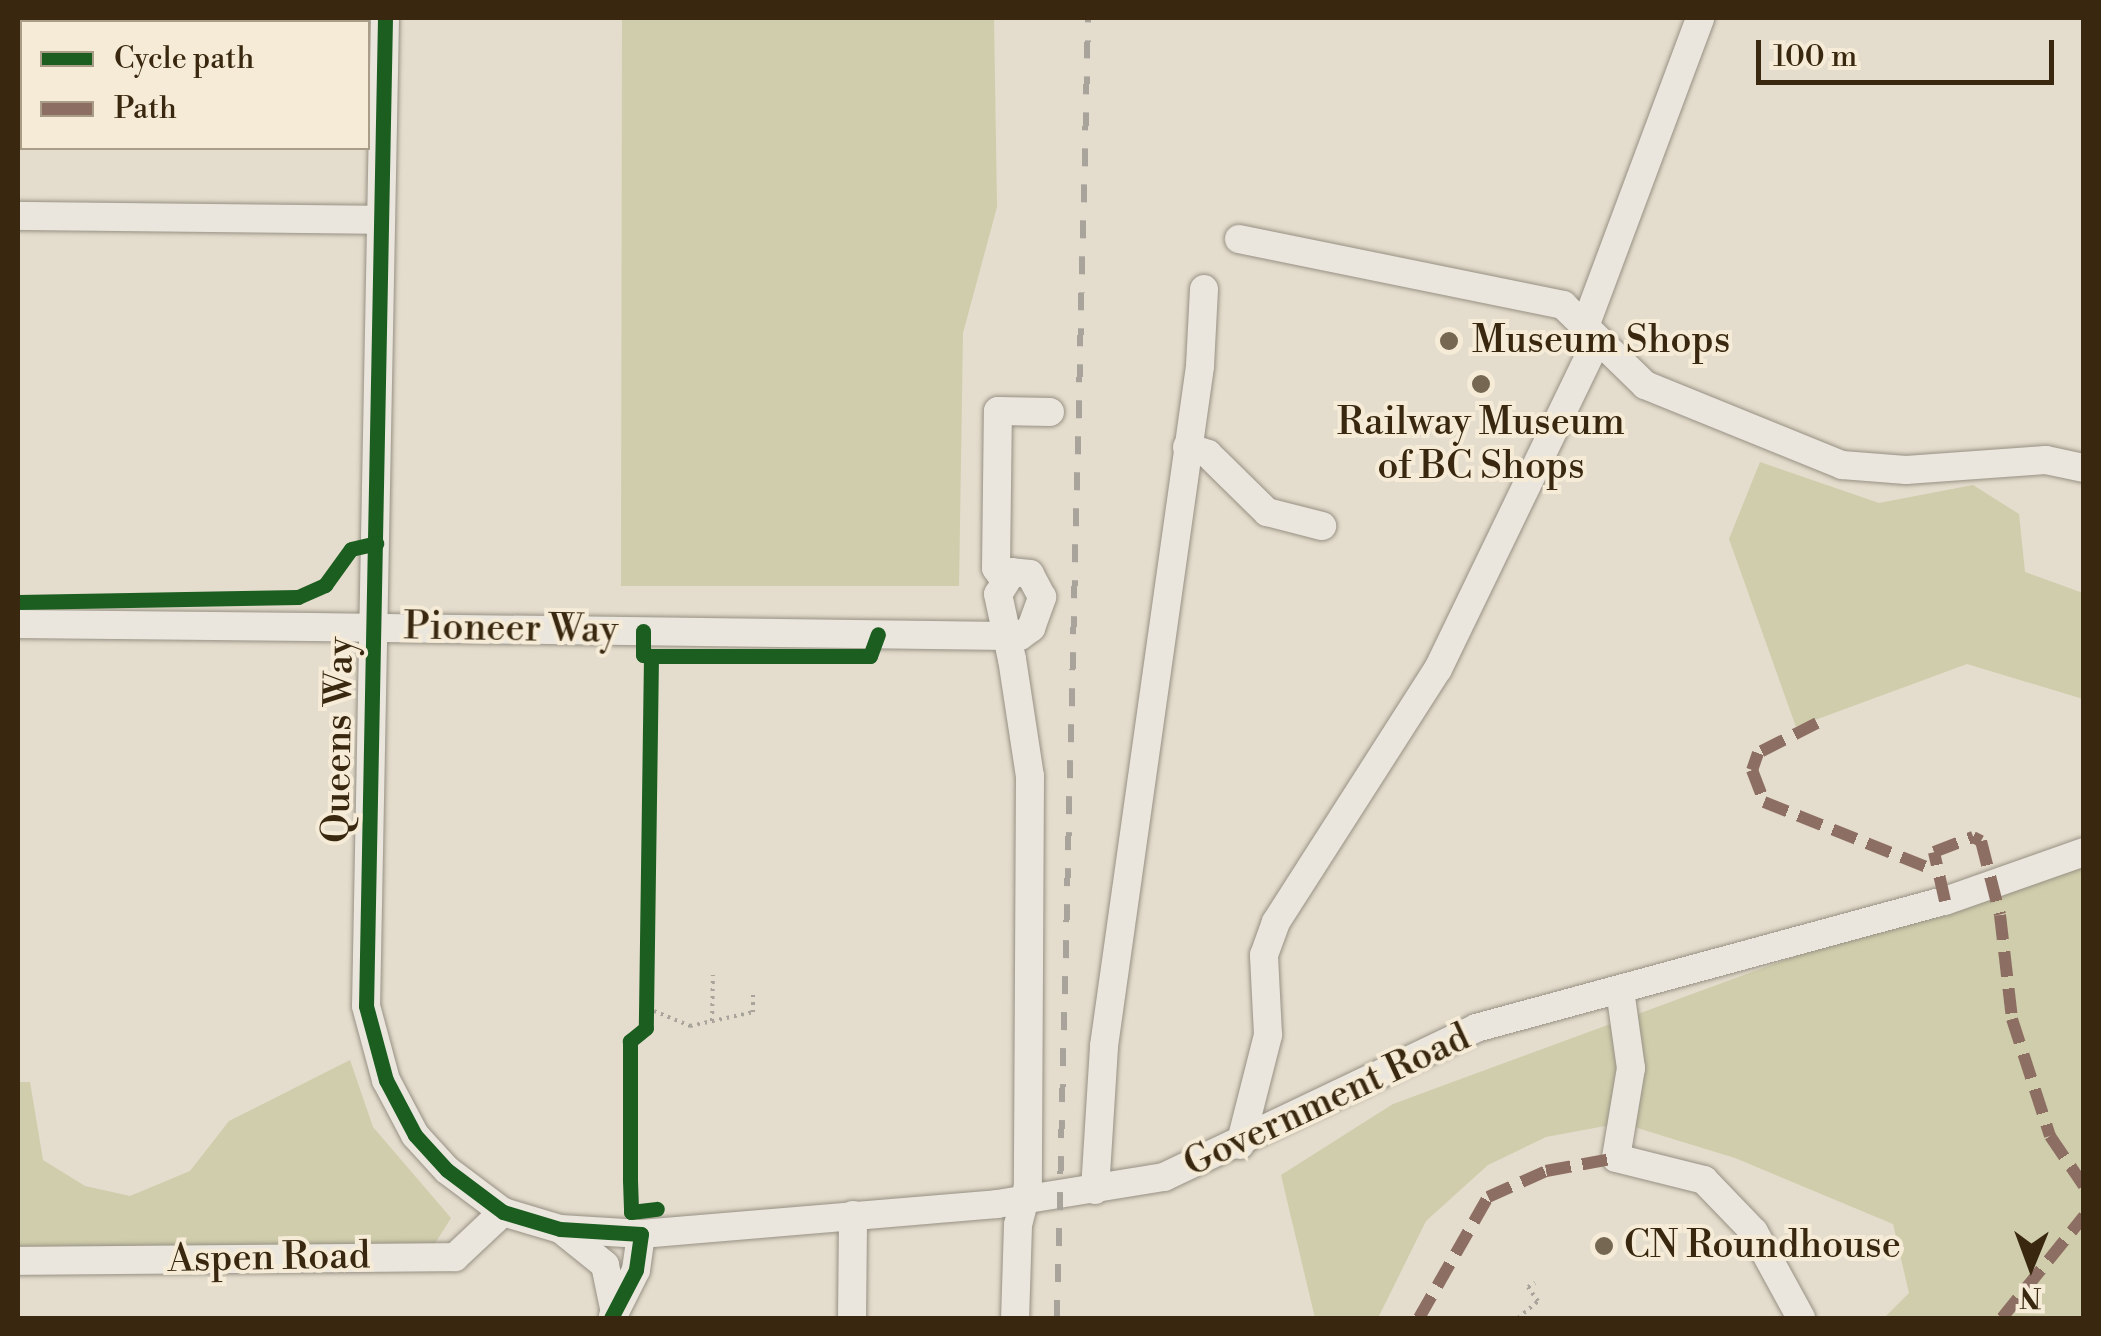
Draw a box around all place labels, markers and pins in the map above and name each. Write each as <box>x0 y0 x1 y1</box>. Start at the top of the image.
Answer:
place label: Museum Shops <box>1472 318 1730 364</box>
marker: Museum Shops <box>1436 328 1462 354</box>
marker: Railway Museum of BC Shops <box>1470 373 1492 395</box>
place label: Railway Museum of BC Shops <box>1337 400 1625 489</box>
place label: CN Roundhouse <box>1624 1223 1901 1269</box>
marker: CN Roundhouse <box>1593 1235 1615 1257</box>

